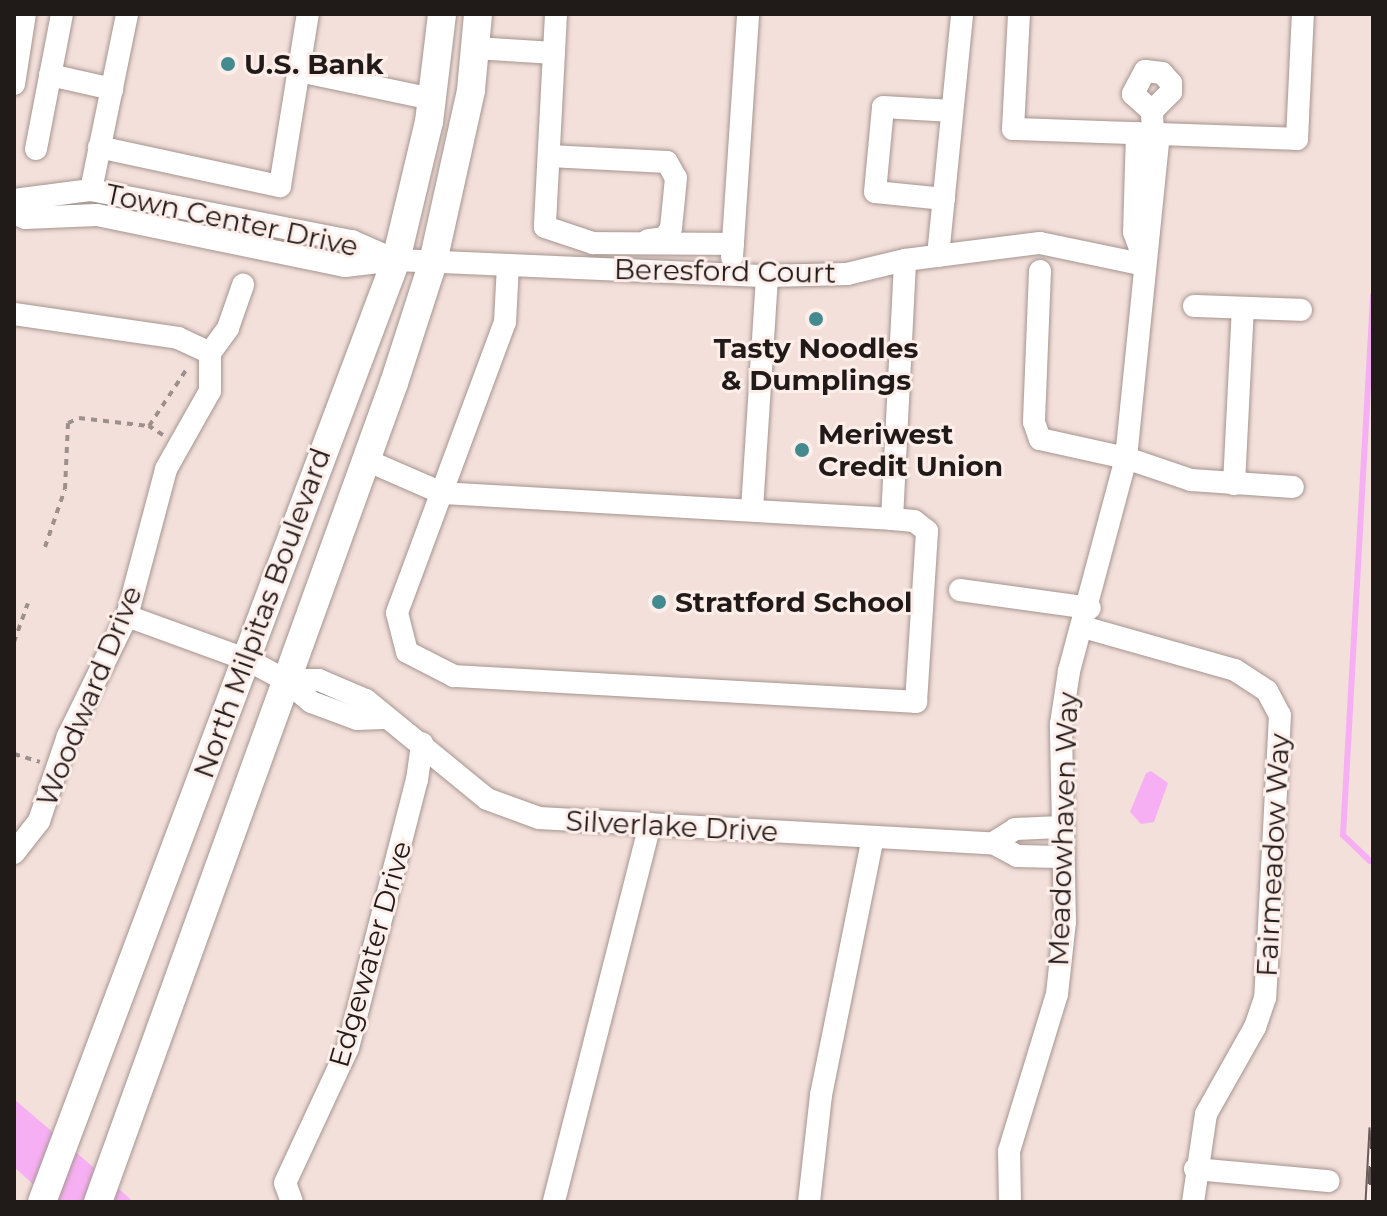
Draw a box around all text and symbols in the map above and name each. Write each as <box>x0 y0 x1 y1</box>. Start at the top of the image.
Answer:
place label: U.S. Bank <box>244 47 384 81</box>
marker: U.S. Bank <box>219 55 237 73</box>
street label: Town Center Drive <box>103 177 361 263</box>
street label: Beresford Court <box>614 252 836 290</box>
marker: Tasty Noodles & Dumplings <box>807 310 825 328</box>
place label: Tasty Noodles & Dumplings <box>714 331 918 397</box>
place label: Meriwest Credit Union <box>818 417 1003 483</box>
marker: Meriwest Credit Union <box>793 441 811 459</box>
street label: North Milpitas Boulevard <box>187 443 337 783</box>
street label: Woodward Drive <box>29 581 149 811</box>
place label: Stratford School <box>675 585 912 619</box>
marker: Stratford School <box>650 593 668 611</box>
street label: Meadowhaven Way <box>1041 691 1085 967</box>
street label: Fairmeadow Way <box>1250 732 1296 978</box>
street label: Silverlake Drive <box>565 804 779 848</box>
street label: Edgewater Drive <box>322 837 418 1071</box>

